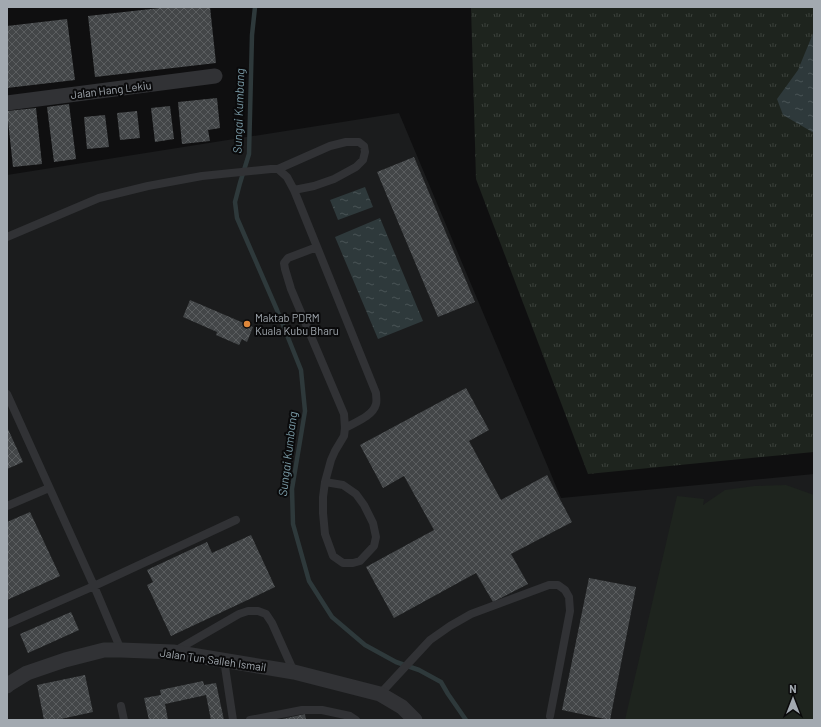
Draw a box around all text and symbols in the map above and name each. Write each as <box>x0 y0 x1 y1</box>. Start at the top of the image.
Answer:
water label: Sungai Kumbang <box>230 68 246 154</box>
street label: Jalan Hang Lekiu <box>70 78 152 101</box>
place label: Maktab PDRM Kuala Kubu Bharu <box>255 311 339 337</box>
marker: Maktab PDRM Kuala Kubu Bharu <box>242 319 252 329</box>
water label: Sungai Kumbang <box>275 411 299 497</box>
street label: Jalan Tun Salleh Ismail <box>159 646 267 673</box>
north arrow <box>773 679 813 719</box>
text: N <box>789 682 797 695</box>

